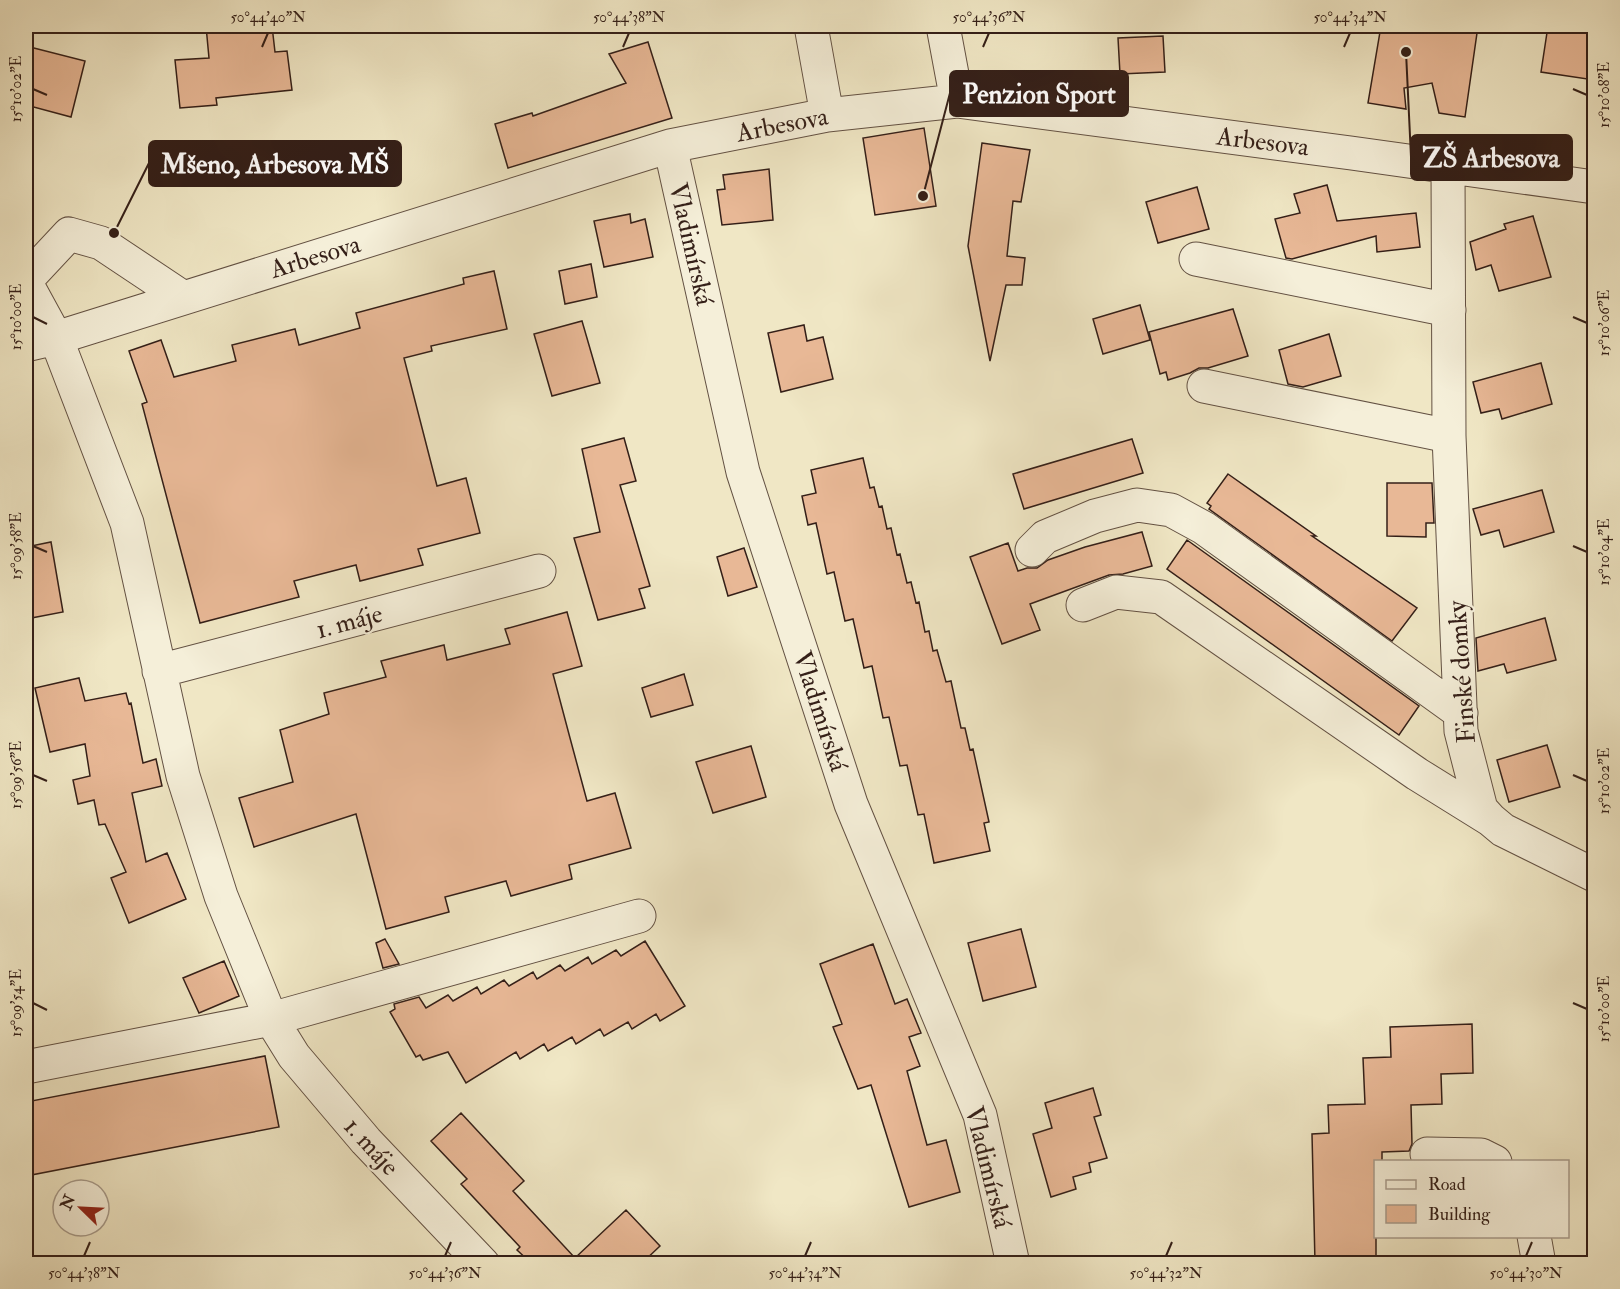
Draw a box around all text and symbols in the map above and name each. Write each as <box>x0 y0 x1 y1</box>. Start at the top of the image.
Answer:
text: 50°44'40"N <box>230 8 306 27</box>
text: 50°44'38"N <box>593 8 666 27</box>
text: 50°44'36"N <box>953 8 1026 27</box>
text: 50°44'34"N <box>1313 8 1387 27</box>
text: 15°10'02"E <box>7 55 26 122</box>
text: 15°10'08"E <box>1595 62 1614 128</box>
callout: Penzion Sport <box>950 71 1128 116</box>
text: Penzion Sport <box>962 78 1116 112</box>
street label: Arbesova <box>733 100 831 150</box>
street label: Arbesova <box>1214 120 1311 164</box>
callout: ZŠ Arbesova <box>1411 135 1572 180</box>
text: ZŠ Arbesova <box>1422 140 1561 175</box>
callout: Mšeno, Arbesova MŠ <box>149 141 401 186</box>
text: Mšeno, Arbesova MŠ <box>160 146 389 181</box>
street label: Vladimírská <box>661 180 721 309</box>
street label: Arbesova <box>265 228 365 286</box>
text: 15°10'00"E <box>7 283 26 350</box>
text: 15°10'06"E <box>1595 290 1614 356</box>
text: 15°09'58"E <box>7 512 26 580</box>
text: 15°10'04"E <box>1595 518 1614 586</box>
street label: 1. máje <box>312 598 386 646</box>
street label: Finské domky <box>1441 599 1483 744</box>
street label: Vladimírská <box>786 647 855 776</box>
text: 15°09'56"E <box>7 741 26 809</box>
text: 15°10'02"E <box>1595 747 1614 814</box>
text: 15°09'54"E <box>7 969 26 1037</box>
text: 15°10'00"E <box>1595 975 1614 1042</box>
street label: Vladimírská <box>957 1103 1019 1232</box>
street label: 1. máje <box>337 1111 406 1183</box>
legend <box>1374 1160 1569 1238</box>
text: Road <box>1428 1173 1466 1196</box>
north arrow <box>51 1178 111 1238</box>
text: N <box>56 1191 81 1214</box>
text: Building <box>1428 1203 1491 1226</box>
text: 50°44'38"N <box>48 1264 121 1283</box>
text: 50°44'36"N <box>409 1264 482 1283</box>
text: 50°44'34"N <box>768 1264 842 1283</box>
text: 50°44'32"N <box>1130 1264 1203 1283</box>
text: 50°44'30"N <box>1490 1264 1563 1283</box>

